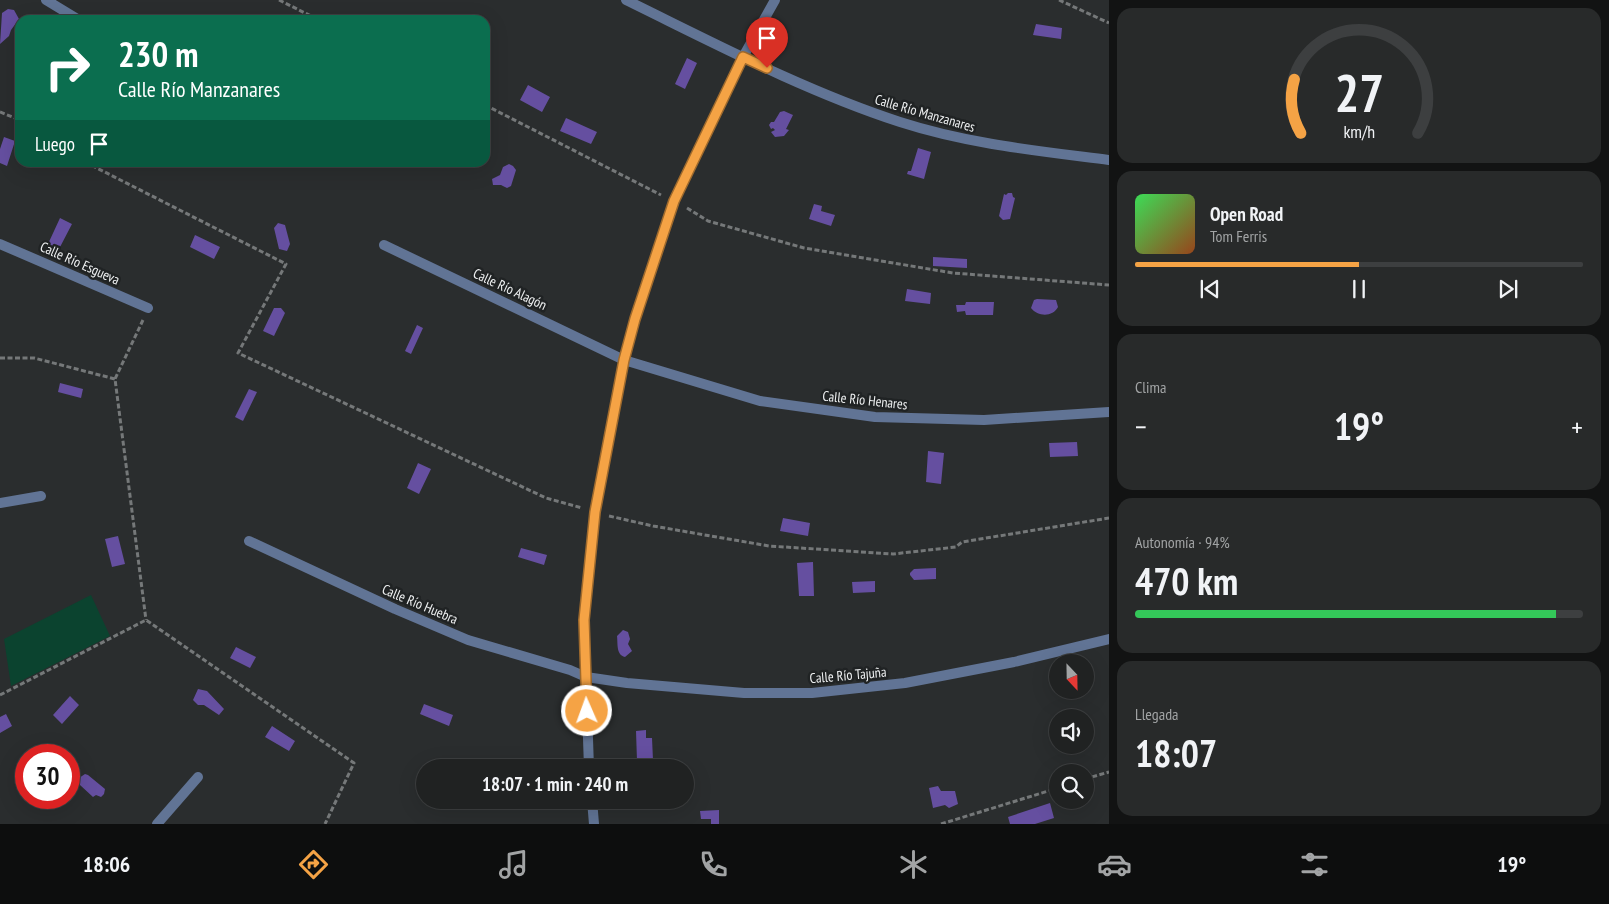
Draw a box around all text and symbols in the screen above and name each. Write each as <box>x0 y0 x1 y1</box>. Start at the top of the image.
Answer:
pin <box>746 17 788 68</box>
icon: arrive <box>753 24 781 52</box>
text: 230 m <box>118 31 199 77</box>
icon: right <box>35 35 100 100</box>
text: 27 <box>1334 59 1384 126</box>
text: Calle Río Manzanares <box>118 75 280 103</box>
street label: Calle Río Manzanares <box>873 90 977 136</box>
text: km/h <box>1343 120 1375 143</box>
icon: arrive <box>85 130 113 158</box>
text: Luego <box>35 132 75 156</box>
text: Open Road <box>1210 202 1283 226</box>
text: Tom Ferris <box>1210 226 1267 246</box>
street label: Calle Río Esgueva <box>37 237 123 289</box>
street label: Calle Río Alagón <box>470 264 550 314</box>
icon: previous <box>1196 275 1224 303</box>
icon: pause <box>1345 275 1373 303</box>
icon: next <box>1494 275 1522 303</box>
text: Clima <box>1135 377 1166 397</box>
street label: Calle Río Henares <box>822 387 909 413</box>
text: 19° <box>1334 401 1384 450</box>
text: − <box>1135 408 1147 445</box>
text: + <box>1571 408 1583 445</box>
text: Autonomía · 94% <box>1135 532 1230 552</box>
text: 470 km <box>1135 556 1238 605</box>
street label: Calle Río Huebra <box>379 580 461 628</box>
north arrow <box>1049 654 1094 699</box>
map controls <box>1049 654 1094 809</box>
street label: Calle Río Tajuña <box>809 663 887 687</box>
position arrow <box>560 684 612 736</box>
text: Llegada <box>1135 704 1179 724</box>
button: sound <box>1049 709 1094 754</box>
text: 18:07 <box>1135 728 1217 777</box>
speed limit sign: 30 <box>15 744 80 809</box>
button: search <box>1049 764 1094 809</box>
text: 18:07 · 1 min · 240 m <box>482 772 628 796</box>
icon: directions <box>296 847 331 882</box>
icon: music <box>496 847 531 882</box>
icon: phone <box>696 847 731 882</box>
icon: climate <box>896 847 931 882</box>
icon: car <box>1097 847 1132 882</box>
icon: filters <box>1297 847 1332 882</box>
text: 18:06 <box>83 850 130 878</box>
text: 19° <box>1497 850 1526 878</box>

